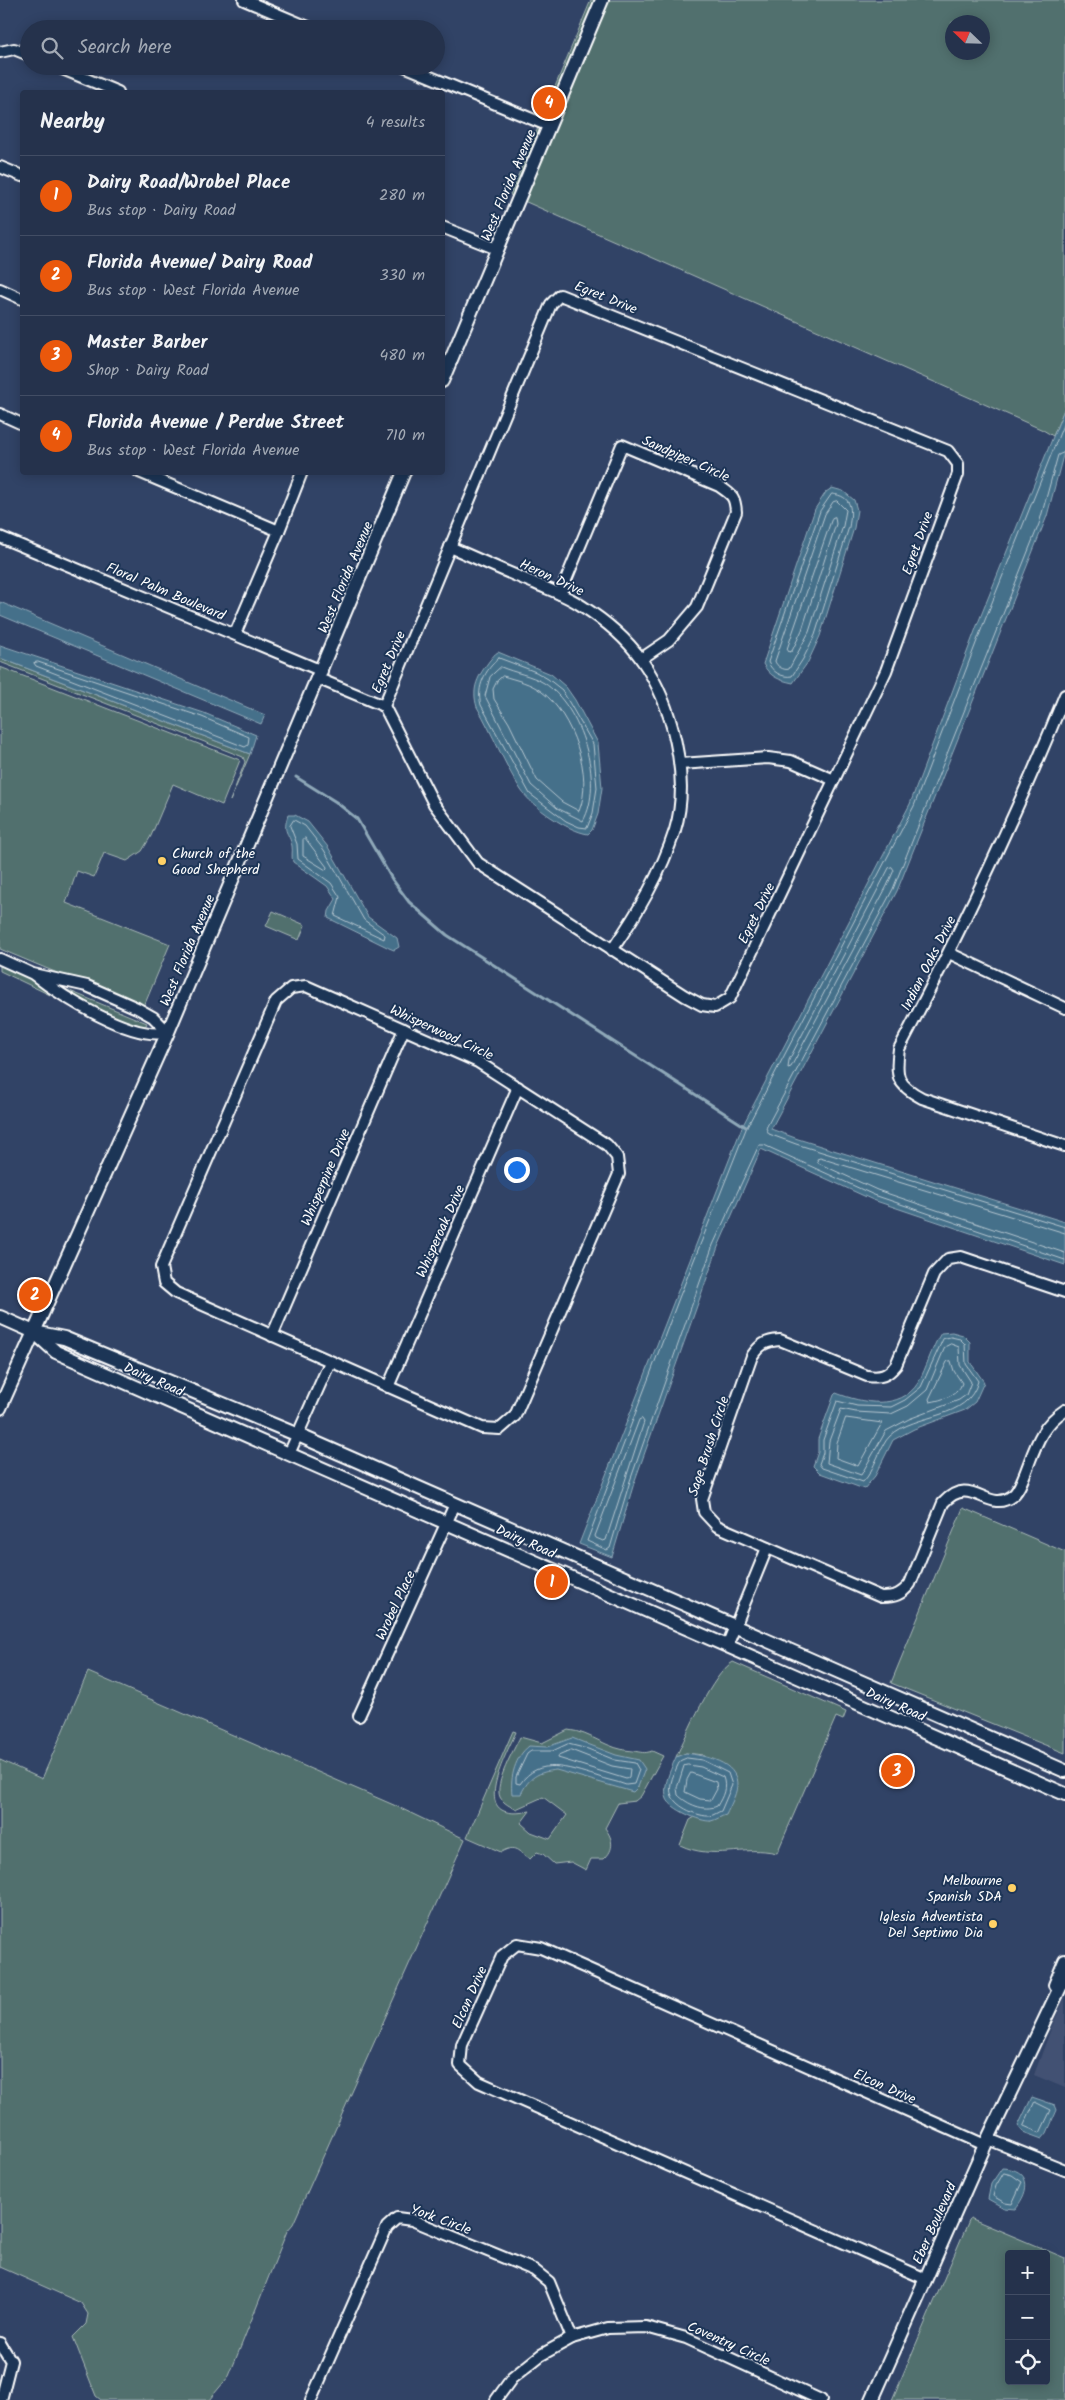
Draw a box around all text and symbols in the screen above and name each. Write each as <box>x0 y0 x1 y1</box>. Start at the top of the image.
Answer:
north arrow <box>945 15 990 60</box>
search box <box>20 20 445 75</box>
text: Search here <box>78 33 172 63</box>
icon: search <box>38 34 66 62</box>
pin: 4 <box>533 84 565 122</box>
text: Nearby <box>40 106 105 139</box>
text: 4 results <box>366 110 425 135</box>
street label: West Florida Avenue <box>475 125 543 245</box>
text: Dairy Road/Wrobel Place <box>87 168 290 198</box>
text: 1 <box>54 183 58 208</box>
text: 280 m <box>379 183 425 208</box>
text: Bus stop · Dairy Road <box>87 198 236 223</box>
text: Florida Avenue/ Dairy Road <box>87 248 312 278</box>
text: 2 <box>51 263 61 288</box>
text: 330 m <box>380 263 425 288</box>
street label: Egret Drive <box>571 275 641 321</box>
text: Bus stop · West Florida Avenue <box>87 278 299 303</box>
text: Master Barber <box>87 328 207 358</box>
text: 3 <box>52 343 60 368</box>
text: 480 m <box>379 343 425 368</box>
text: Shop · Dairy Road <box>87 358 209 383</box>
text: Florida Avenue / Perdue Street <box>87 408 344 438</box>
text: 4 <box>52 423 60 448</box>
text: 710 m <box>385 423 425 448</box>
street label: Sandpiper Circle <box>638 430 734 488</box>
text: Bus stop · West Florida Avenue <box>87 438 299 463</box>
street label: Egret Drive <box>896 508 940 578</box>
street label: West Florida Avenue <box>312 517 380 637</box>
street label: Heron Drive <box>516 553 588 603</box>
street label: Floral Palm Boulevard <box>103 557 230 627</box>
street label: Egret Drive <box>366 627 412 697</box>
place label: Church of the Good Shepherd <box>172 843 260 881</box>
marker: Church of the Good Shepherd <box>156 855 168 867</box>
street label: Egret Drive <box>733 878 782 948</box>
street label: West Florida Avenue <box>154 890 222 1010</box>
street label: Indian Oaks Drive <box>895 911 963 1015</box>
street label: Whisperwood Circle <box>386 999 498 1067</box>
street label: Whisperpine Drive <box>295 1125 357 1230</box>
your location <box>504 1157 530 1183</box>
street label: Whisperoak Drive <box>411 1181 472 1281</box>
pin: 2 <box>19 1276 51 1314</box>
street label: Dairy Road <box>120 1357 188 1403</box>
street label: Sage Brush Circle <box>682 1393 736 1499</box>
street label: Dairy Road <box>492 1519 560 1565</box>
pin: 1 <box>536 1563 568 1601</box>
street label: Wrobel Place <box>370 1566 422 1644</box>
street label: Dairy Road <box>862 1682 930 1728</box>
pin: 3 <box>881 1752 913 1790</box>
place label: Melbourne Spanish SDA <box>926 1870 1003 1908</box>
marker: Melbourne Spanish SDA <box>1006 1882 1018 1894</box>
place label: Iglesia Adventista Del Septimo Dia <box>879 1906 983 1944</box>
marker: Iglesia Adventista Del Septimo Dia <box>987 1918 999 1930</box>
street label: Elcon Drive <box>446 1962 494 2032</box>
street label: Elcon Drive <box>850 2063 920 2111</box>
street label: Eber Boulevard <box>907 2178 963 2268</box>
street label: York Circle <box>407 2199 475 2241</box>
map controls <box>1005 2250 1050 2385</box>
button: + <box>1005 2250 1050 2295</box>
button: − <box>1005 2295 1050 2340</box>
street label: Coventry Circle <box>683 2316 774 2372</box>
button: locate <box>1005 2340 1050 2385</box>

